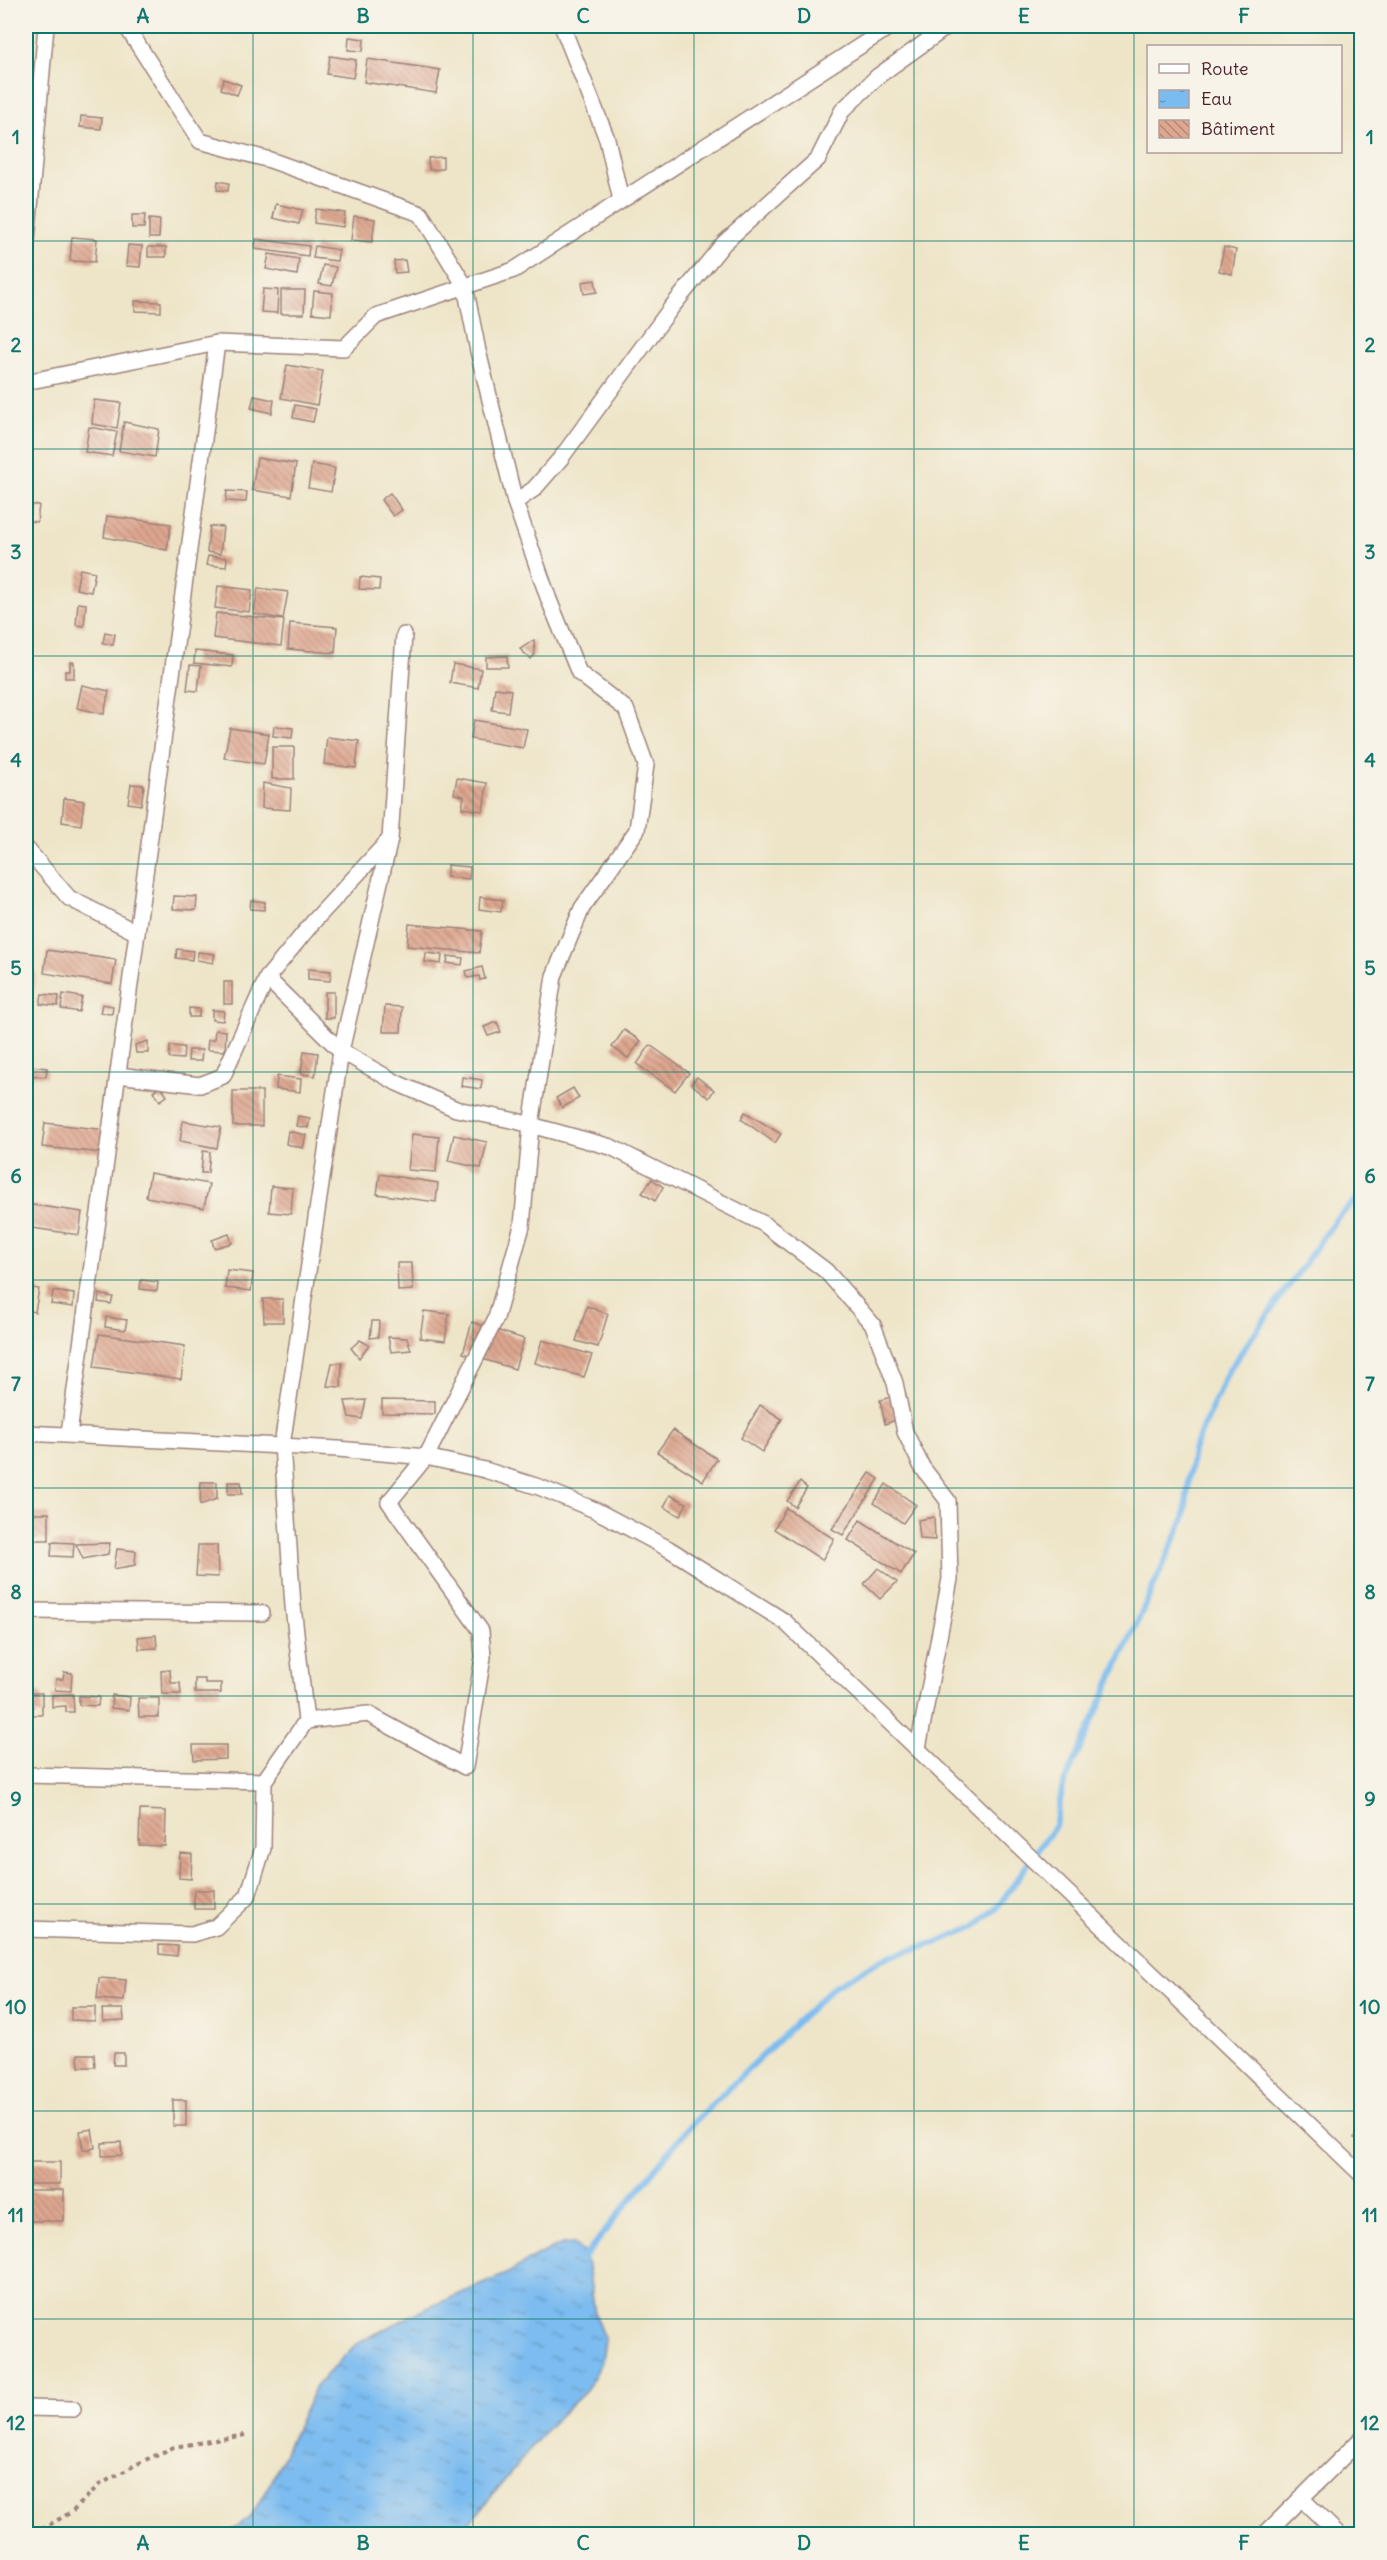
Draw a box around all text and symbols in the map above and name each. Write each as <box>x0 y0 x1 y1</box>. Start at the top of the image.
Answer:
text: A <box>137 3 150 28</box>
text: B <box>356 3 370 28</box>
text: C <box>576 3 590 28</box>
text: D <box>797 3 811 28</box>
text: E <box>1018 3 1030 28</box>
text: F <box>1238 3 1250 28</box>
legend <box>1147 45 1342 153</box>
text: Route <box>1201 57 1249 80</box>
text: Eau <box>1201 87 1232 110</box>
text: Bâtiment <box>1201 117 1275 140</box>
text: 1 <box>12 124 20 149</box>
text: 1 <box>1366 124 1374 149</box>
text: 2 <box>11 332 22 357</box>
text: 2 <box>1365 332 1376 357</box>
text: 3 <box>10 539 22 564</box>
text: 3 <box>1364 539 1376 564</box>
text: 4 <box>10 747 22 772</box>
text: 4 <box>1364 747 1376 772</box>
text: 5 <box>10 955 22 980</box>
text: 5 <box>1364 955 1376 980</box>
text: 6 <box>10 1163 22 1188</box>
text: 6 <box>1364 1163 1376 1188</box>
text: 7 <box>11 1371 21 1396</box>
text: 7 <box>1365 1371 1375 1396</box>
text: 8 <box>10 1579 22 1604</box>
text: 8 <box>1364 1579 1376 1604</box>
text: 9 <box>10 1786 22 1811</box>
text: 9 <box>1364 1786 1376 1811</box>
text: 10 <box>5 1994 27 2019</box>
text: 10 <box>1359 1994 1381 2019</box>
text: 11 <box>8 2202 24 2227</box>
text: 11 <box>1362 2202 1378 2227</box>
text: 12 <box>7 2410 25 2435</box>
text: 12 <box>1361 2410 1379 2435</box>
text: A <box>137 2530 150 2555</box>
text: B <box>356 2530 370 2555</box>
text: C <box>576 2530 590 2555</box>
text: D <box>797 2530 811 2555</box>
text: E <box>1018 2530 1030 2555</box>
text: F <box>1238 2530 1250 2555</box>

